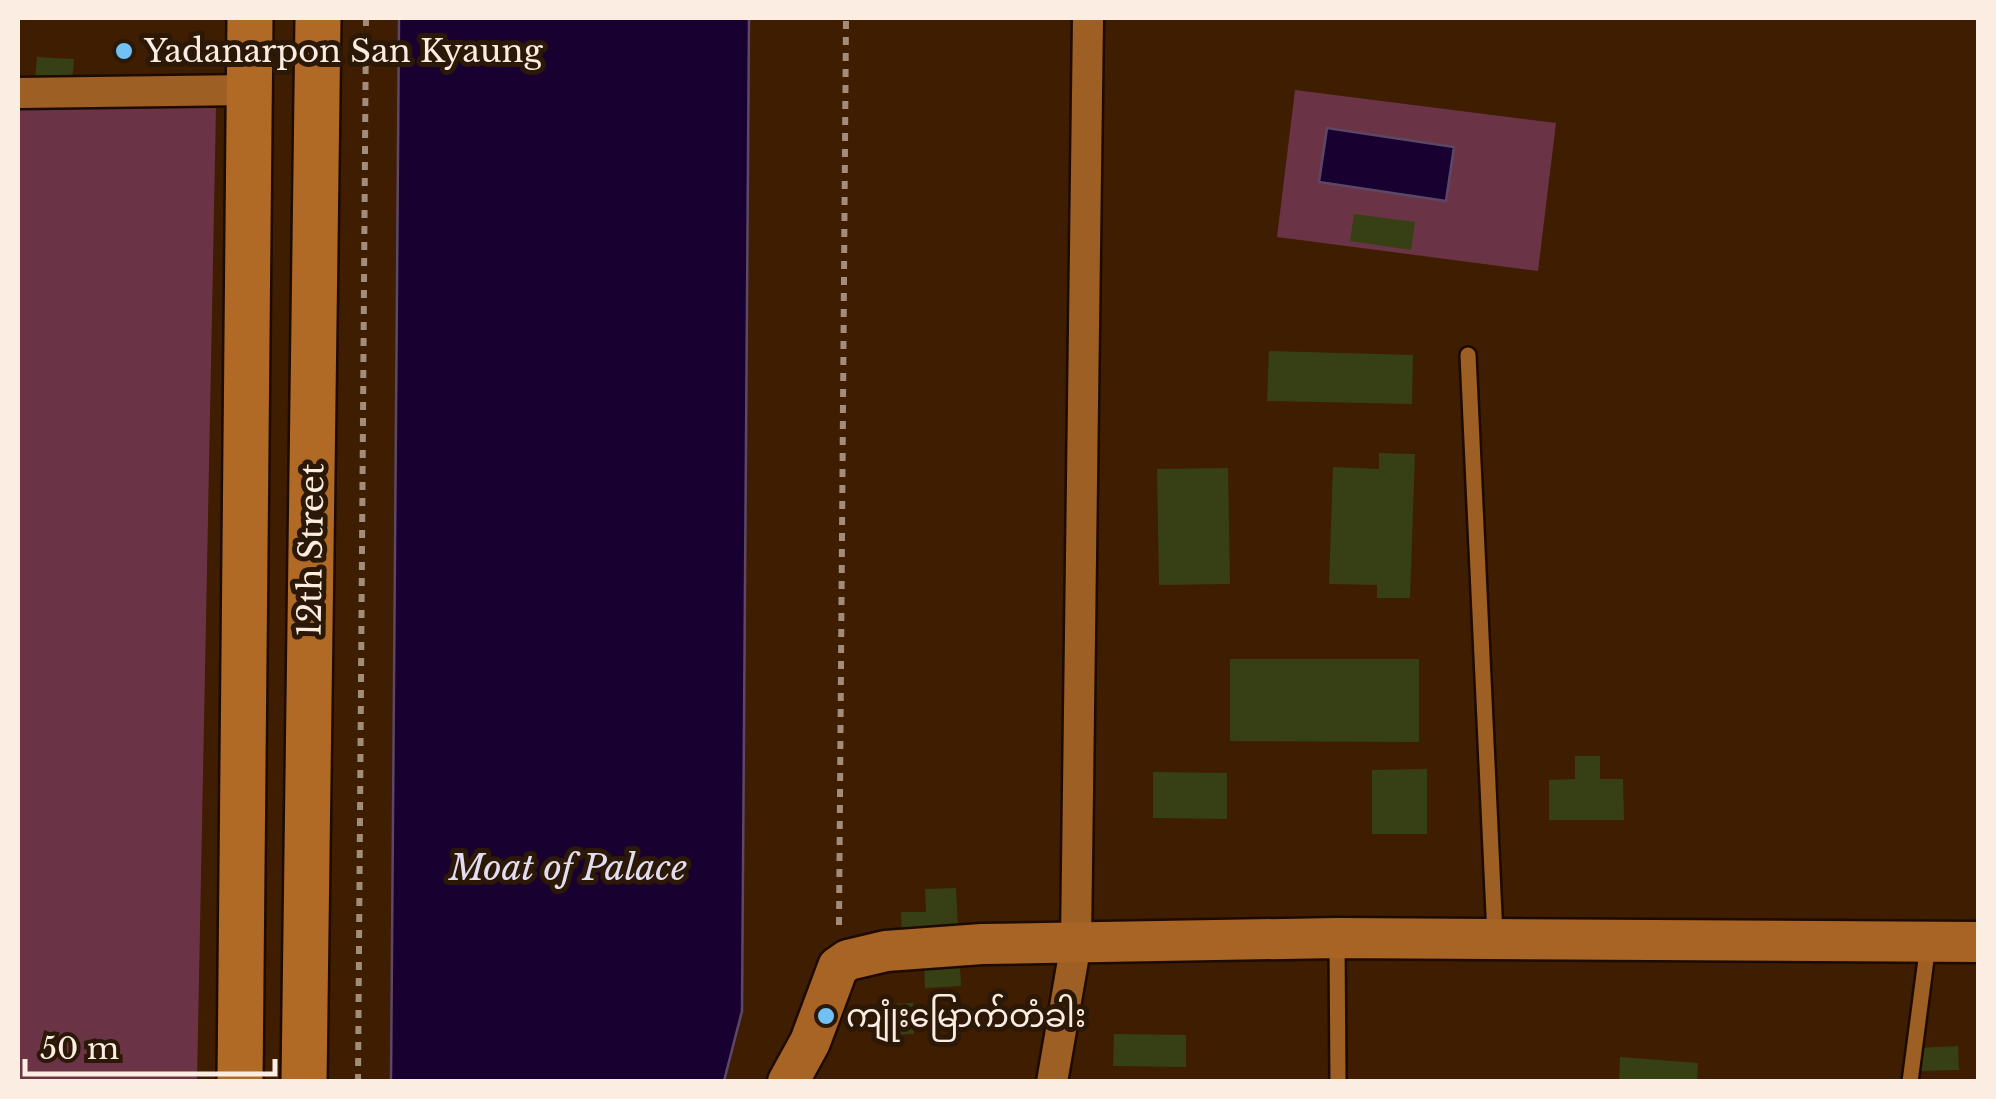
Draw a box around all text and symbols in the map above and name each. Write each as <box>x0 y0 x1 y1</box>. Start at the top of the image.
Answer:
place label: Yadanarpon San Kyaung <box>143 31 544 71</box>
marker: Yadanarpon San Kyaung <box>113 40 135 62</box>
street label: 12th Street <box>289 463 333 637</box>
water label: Moat of Palace <box>448 846 687 889</box>
place label: ကျုံးမြောက်တံခါး <box>846 993 1086 1042</box>
marker: ကျုံးမြောက်တံခါး <box>815 1005 837 1027</box>
scale bar <box>25 1014 275 1076</box>
text: 50 m <box>40 1030 119 1067</box>

